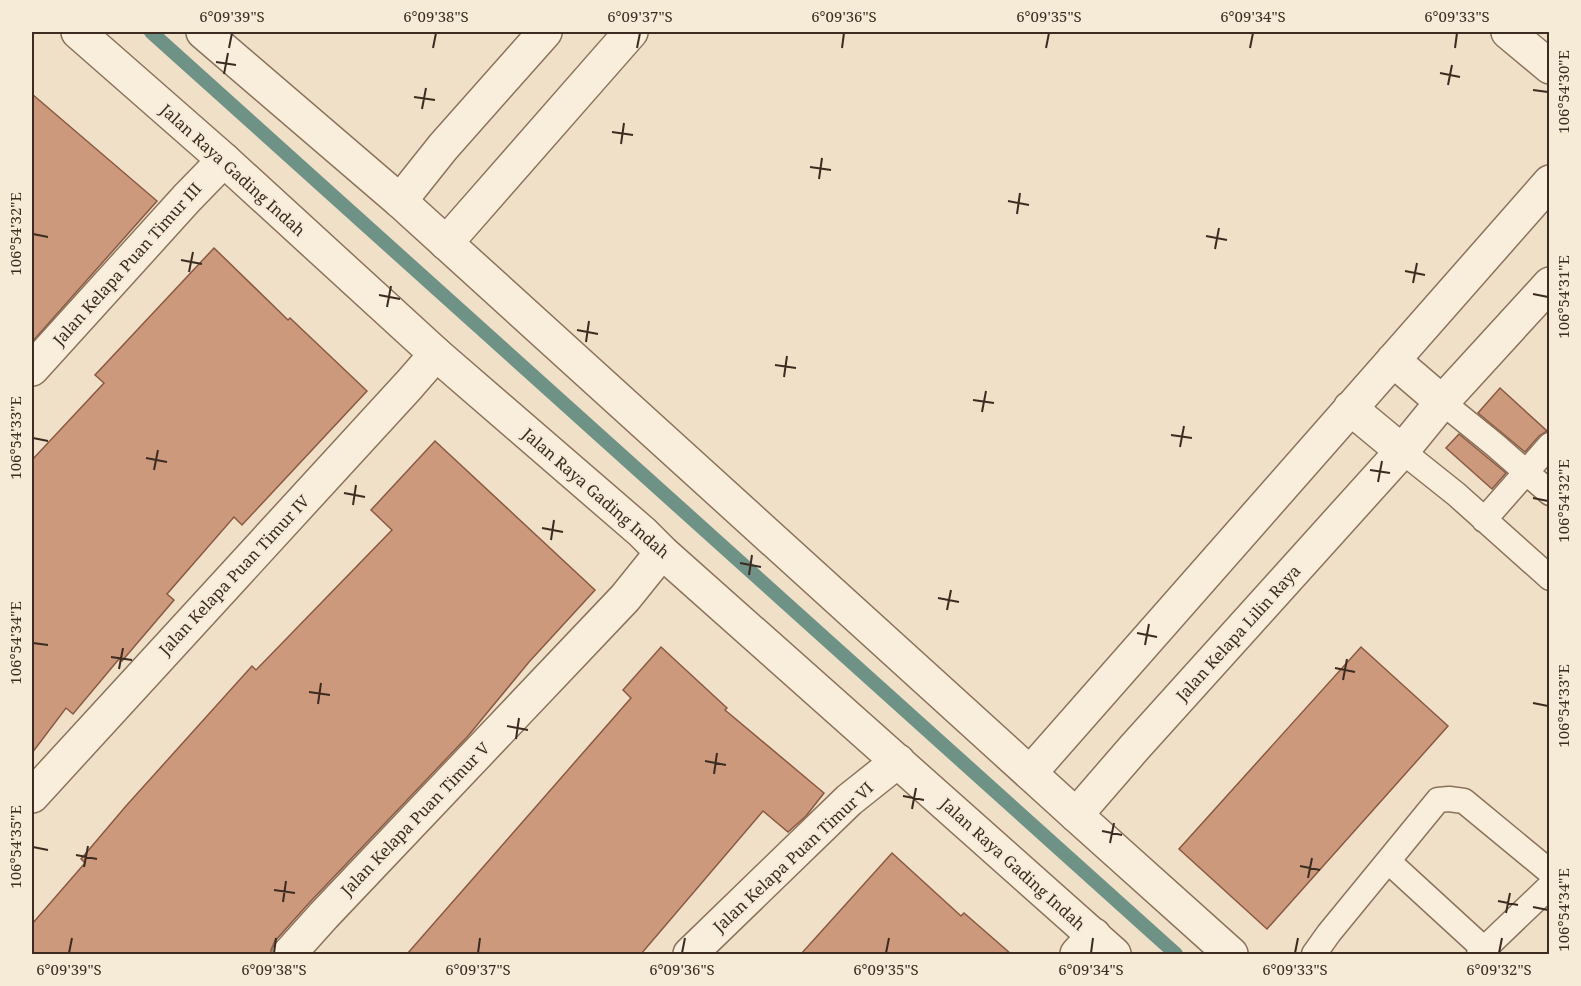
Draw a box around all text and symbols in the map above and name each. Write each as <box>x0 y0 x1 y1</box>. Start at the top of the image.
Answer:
text: 6°09'39"S <box>199 6 265 26</box>
text: 6°09'38"S <box>403 6 469 26</box>
text: 6°09'37"S <box>607 6 673 26</box>
text: 6°09'36"S <box>811 6 877 26</box>
text: 6°09'35"S <box>1016 6 1082 26</box>
text: 6°09'34"S <box>1220 6 1286 26</box>
text: 6°09'33"S <box>1424 6 1490 26</box>
text: 106°54'30"E <box>1553 50 1573 134</box>
street label: Jalan Raya Gading Indah <box>155 98 310 241</box>
street label: Jalan Kelapa Puan Timur III <box>47 178 206 351</box>
text: 106°54'32"E <box>5 192 25 276</box>
text: 106°54'31"E <box>1553 255 1573 339</box>
text: 106°54'33"E <box>5 396 25 480</box>
street label: Jalan Raya Gading Indah <box>517 422 674 563</box>
text: 106°54'32"E <box>1553 459 1573 543</box>
street label: Jalan Kelapa Puan Timur IV <box>153 490 314 661</box>
street label: Jalan Kelapa Lilin Raya <box>1170 560 1305 707</box>
text: 106°54'34"E <box>5 601 25 685</box>
text: 106°54'33"E <box>1553 664 1573 748</box>
street label: Jalan Kelapa Puan Timur V <box>335 737 494 901</box>
street label: Jalan Kelapa Puan Timur VI <box>707 777 878 938</box>
street label: Jalan Raya Gading Indah <box>935 792 1090 935</box>
text: 106°54'35"E <box>5 805 25 889</box>
text: 106°54'34"E <box>1553 868 1573 952</box>
text: 6°09'39"S <box>36 959 102 979</box>
text: 6°09'38"S <box>241 959 307 979</box>
text: 6°09'37"S <box>445 959 511 979</box>
text: 6°09'36"S <box>649 959 715 979</box>
text: 6°09'35"S <box>853 959 919 979</box>
text: 6°09'34"S <box>1058 959 1124 979</box>
text: 6°09'33"S <box>1262 959 1328 979</box>
text: 6°09'32"S <box>1466 959 1532 979</box>

